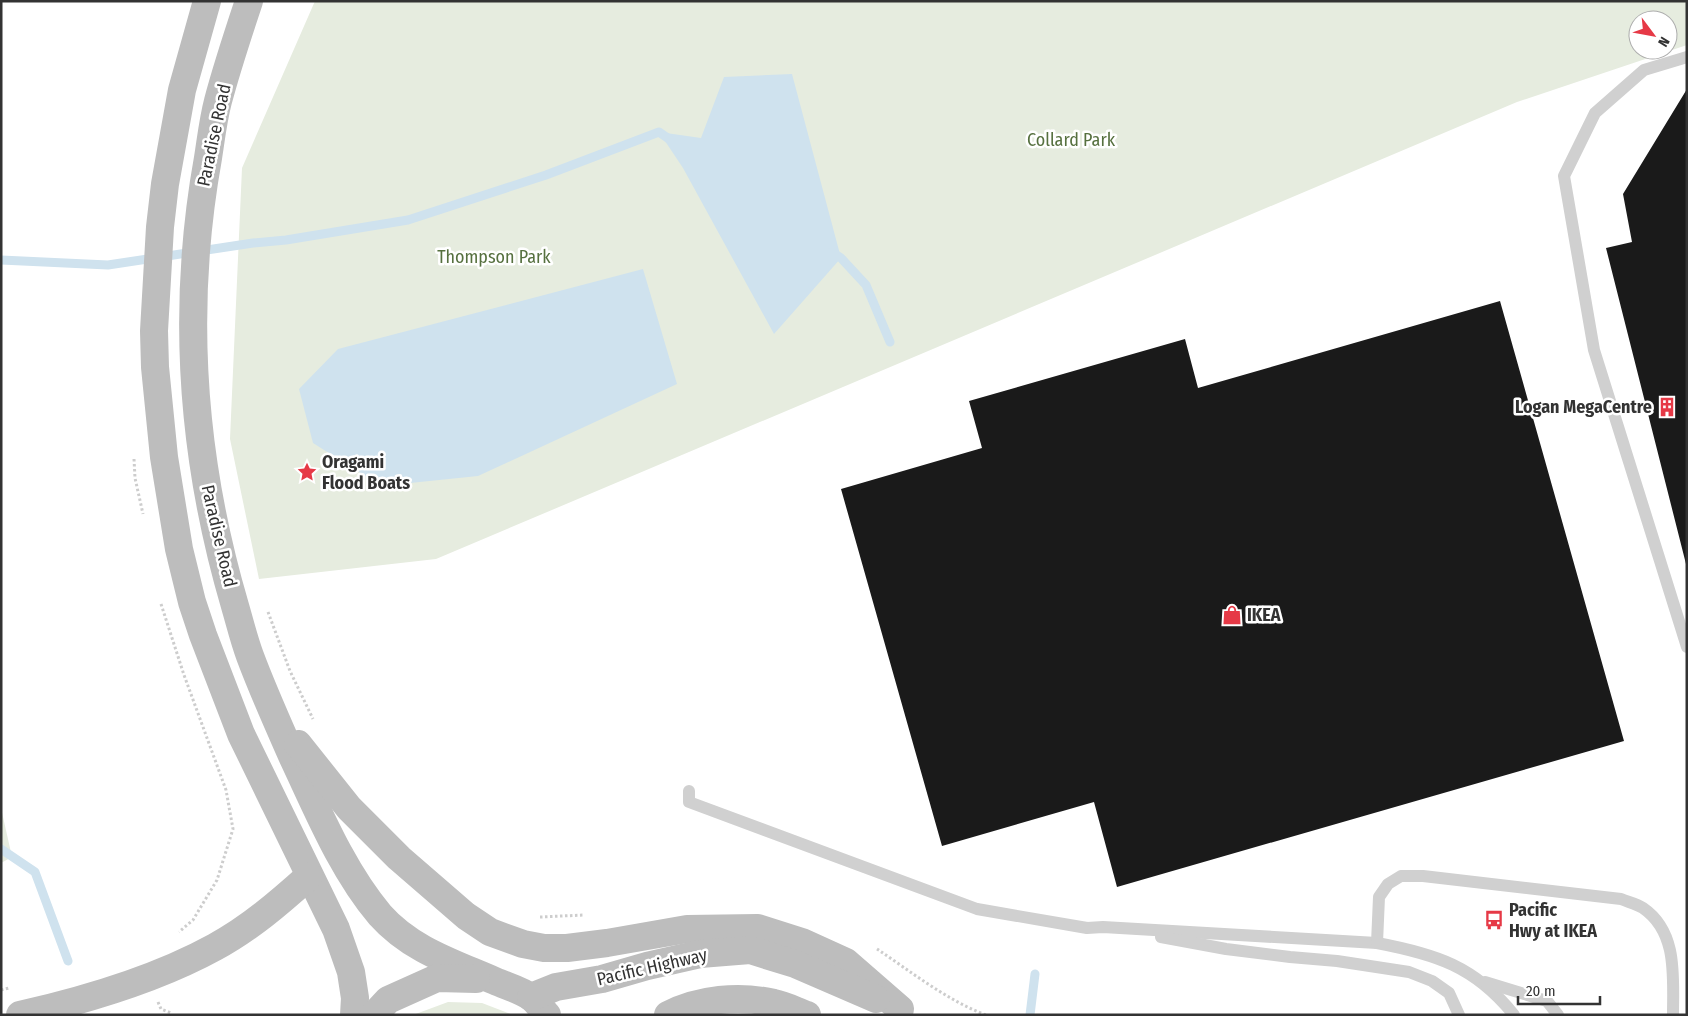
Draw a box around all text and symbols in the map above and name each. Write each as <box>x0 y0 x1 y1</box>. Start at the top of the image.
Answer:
north arrow <box>1628 10 1678 60</box>
text: N <box>1654 34 1673 50</box>
street label: Paradise Road <box>192 82 236 188</box>
park label: Collard Park <box>1027 129 1116 151</box>
park label: Thompson Park <box>437 246 551 268</box>
place label: Logan MegaCentre <box>1515 396 1652 418</box>
building icon: Logan MegaCentre <box>1656 396 1678 418</box>
place label: Oragami Flood Boats <box>322 451 410 494</box>
place icon: Oragami Flood Boats <box>296 461 318 483</box>
street label: Paradise Road <box>197 483 241 589</box>
shop icon: IKEA <box>1221 604 1243 626</box>
place label: IKEA <box>1247 604 1281 626</box>
place label: Pacific Hwy at IKEA <box>1509 899 1597 942</box>
bus stop icon: Pacific Hwy at IKEA <box>1483 909 1505 931</box>
street label: Pacific Highway <box>595 944 709 990</box>
scale bar <box>1518 974 1600 1006</box>
text: 20 m <box>1526 982 1556 1000</box>

